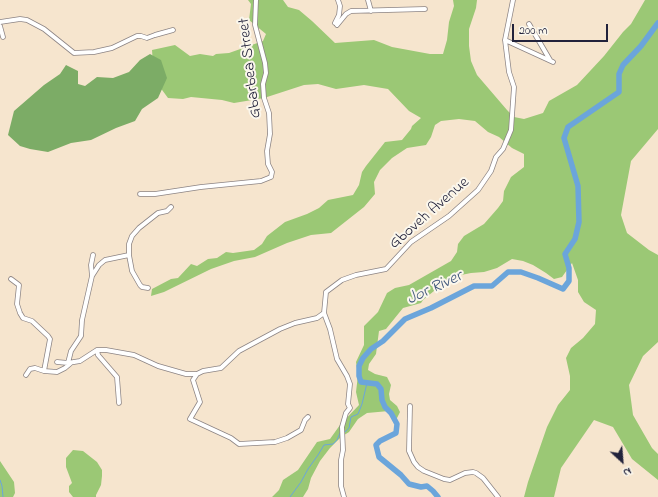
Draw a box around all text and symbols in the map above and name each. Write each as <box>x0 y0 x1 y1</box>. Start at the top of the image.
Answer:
scale bar <box>514 16 610 42</box>
street label: Gbarbea Street <box>235 17 267 119</box>
text: 200 m <box>519 22 548 40</box>
street label: Gboveh Avenue <box>386 174 474 254</box>
water label: Jor River <box>404 267 466 311</box>
north arrow <box>602 441 642 481</box>
text: N <box>620 463 634 481</box>

